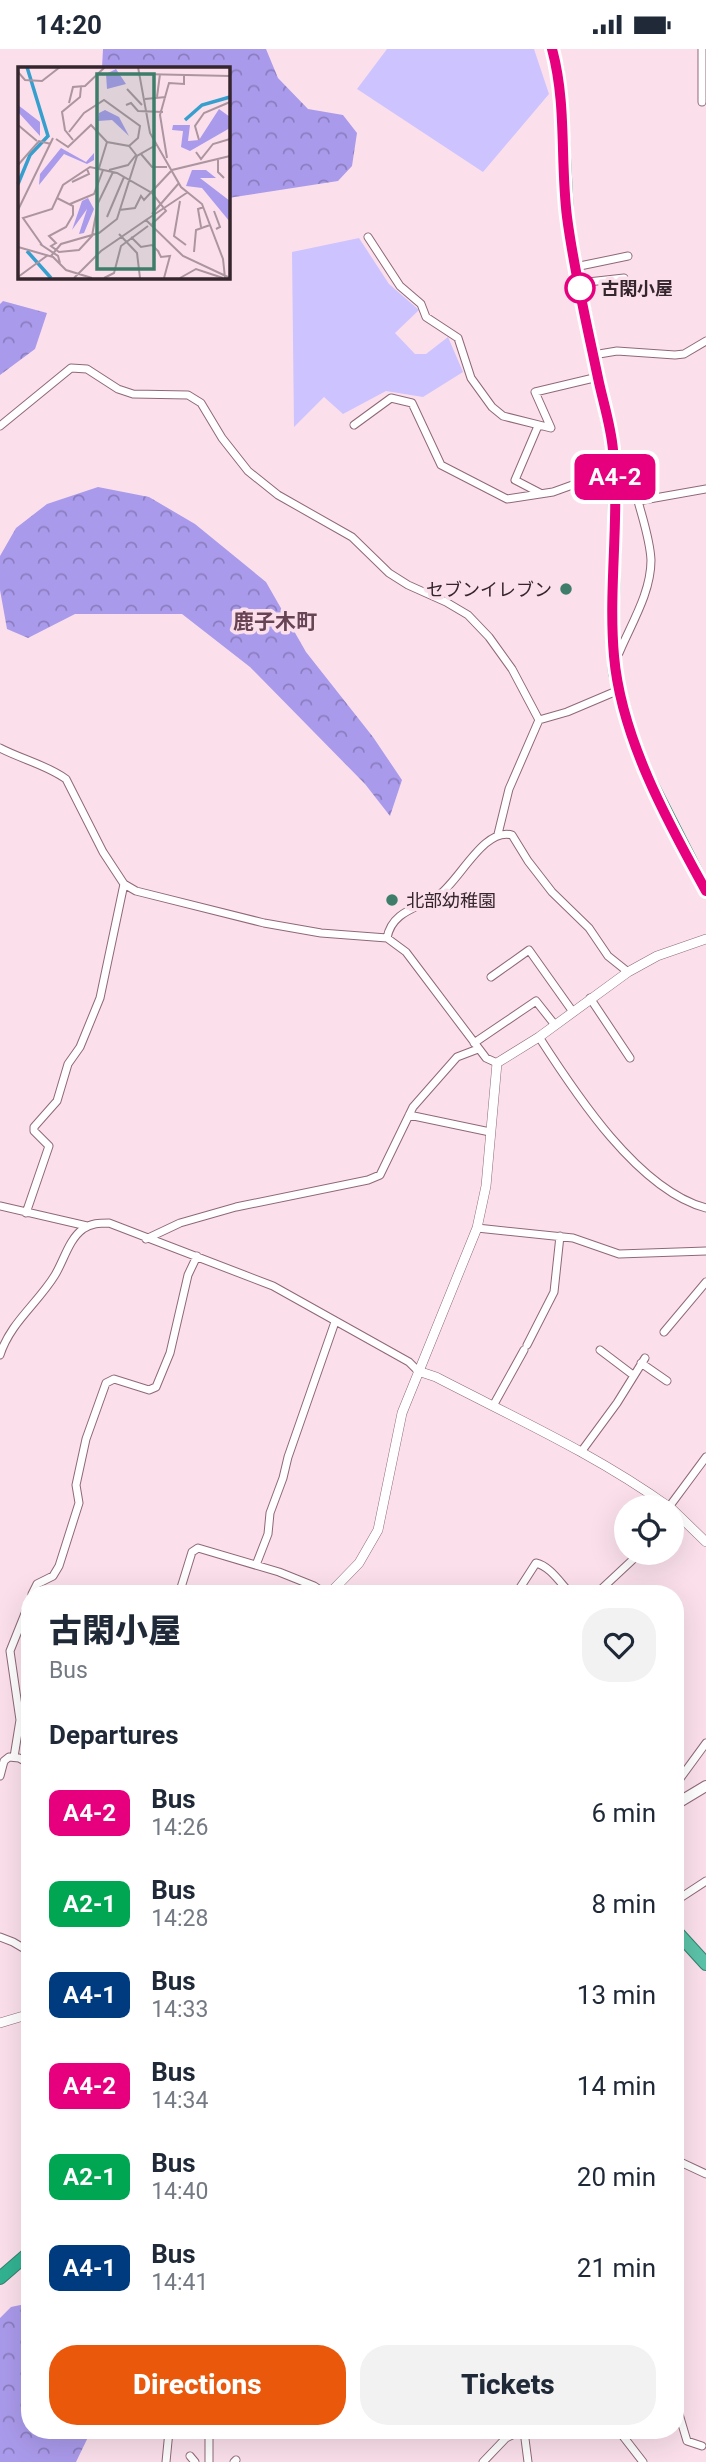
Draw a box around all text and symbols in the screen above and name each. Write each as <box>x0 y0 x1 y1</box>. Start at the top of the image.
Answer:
text: 14:20 <box>35 10 102 40</box>
inset map <box>18 67 229 278</box>
marker: 古閑小屋 <box>565 273 595 303</box>
place label: 古閑小屋 <box>601 278 673 299</box>
line badge: A4-2 <box>566 454 664 500</box>
text: A4-2 <box>588 463 642 491</box>
place label: セブンイレブン <box>426 579 552 600</box>
marker: セブンイレブン <box>558 581 574 597</box>
district label: 鹿子木町 <box>233 610 317 634</box>
place label: 北部幼稚園 <box>406 890 496 911</box>
marker: 北部幼稚園 <box>384 892 400 908</box>
map controls <box>614 1495 684 1565</box>
button: locate <box>614 1495 684 1565</box>
button: heart <box>582 1608 656 1682</box>
text: 古閑小屋 <box>49 1611 181 1650</box>
text: Bus <box>49 1657 88 1684</box>
text: Departures <box>49 1720 179 1750</box>
text: Bus <box>151 1784 196 1814</box>
text: 6 min <box>591 1798 656 1828</box>
text: A4-2 <box>63 1799 116 1827</box>
text: 14:26 <box>151 1814 208 1841</box>
text: Bus <box>151 1875 196 1905</box>
text: 8 min <box>591 1889 656 1919</box>
text: A2-1 <box>63 1890 116 1918</box>
text: 14:28 <box>151 1905 208 1932</box>
text: Bus <box>151 1966 196 1996</box>
text: 13 min <box>577 1980 656 2010</box>
text: A4-1 <box>63 1981 116 2009</box>
text: 14:33 <box>151 1996 208 2023</box>
text: Bus <box>151 2057 196 2087</box>
text: 14 min <box>577 2071 656 2101</box>
text: A4-2 <box>63 2072 116 2100</box>
text: 14:34 <box>151 2087 208 2114</box>
text: Bus <box>151 2148 196 2178</box>
text: 20 min <box>577 2162 656 2192</box>
text: A2-1 <box>63 2163 116 2191</box>
text: 14:40 <box>151 2178 208 2205</box>
text: Bus <box>151 2239 196 2269</box>
text: 21 min <box>577 2253 656 2283</box>
text: A4-1 <box>63 2254 116 2282</box>
text: 14:41 <box>151 2269 208 2296</box>
button: Directions <box>49 2345 346 2425</box>
button: Tickets <box>360 2345 656 2425</box>

